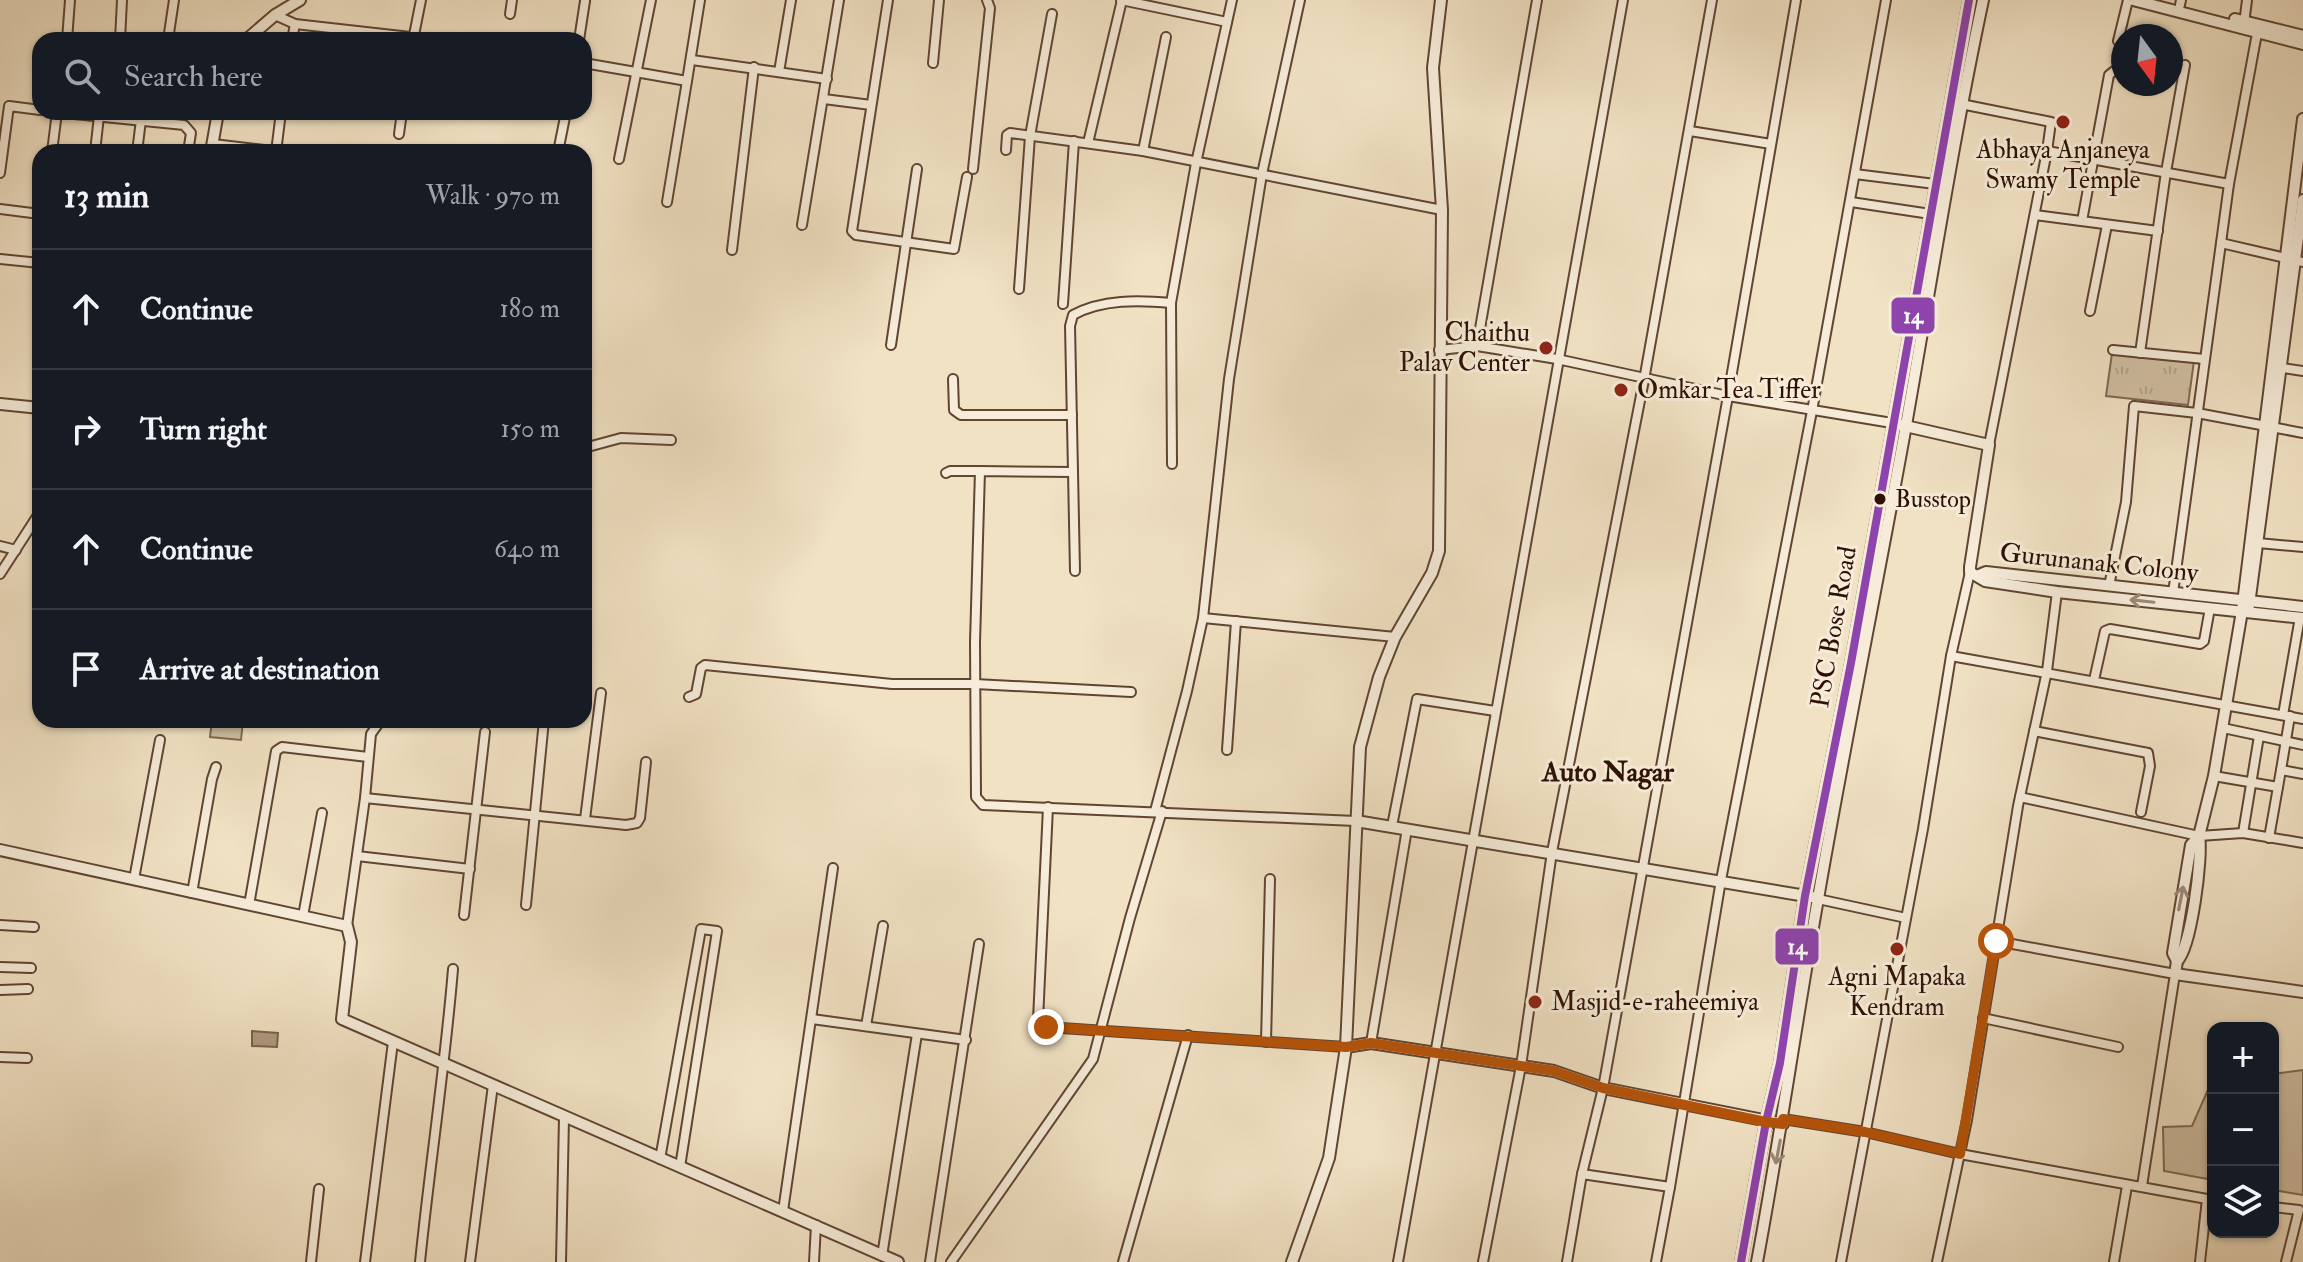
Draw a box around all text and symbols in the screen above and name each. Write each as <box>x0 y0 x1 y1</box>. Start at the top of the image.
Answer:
north arrow <box>2111 24 2183 96</box>
search box <box>32 32 592 120</box>
icon: search <box>60 54 104 98</box>
text: Search here <box>124 58 263 95</box>
marker: Abhaya Anjaneya Swamy Temple <box>2054 113 2072 131</box>
place label: Abhaya Anjaneya Swamy Temple <box>1975 134 2150 197</box>
text: 13 min <box>64 175 149 218</box>
text: Walk · 970 m <box>426 180 560 212</box>
icon: ahead <box>64 287 108 331</box>
text: Continue <box>140 291 253 328</box>
text: 180 m <box>500 293 560 325</box>
line badge: 14 <box>1890 296 1936 335</box>
text: 14 <box>1903 302 1925 330</box>
place label: Chaithu Palav Center <box>1399 317 1530 379</box>
marker: Chaithu Palav Center <box>1537 339 1555 357</box>
place label: Omkar Tea Tiffer <box>1637 374 1821 406</box>
marker: Omkar Tea Tiffer <box>1612 381 1630 399</box>
icon: right <box>64 407 108 451</box>
text: Turn right <box>140 411 267 448</box>
text: 150 m <box>501 413 560 445</box>
place label: Busstop <box>1895 484 1971 515</box>
marker: Busstop <box>1872 491 1888 507</box>
icon: ahead <box>64 527 108 571</box>
text: Continue <box>140 531 253 568</box>
text: 640 m <box>494 533 560 565</box>
street label: Gurunanak Colony <box>1998 537 2200 589</box>
street label: PSC Bose Road <box>1804 544 1864 710</box>
one-way arrow <box>2129 594 2156 609</box>
icon: arrive <box>64 647 108 691</box>
text: Arrive at destination <box>140 651 380 688</box>
district label: Auto Nagar <box>1541 755 1675 790</box>
one-way arrow <box>2174 885 2189 911</box>
route start <box>1978 923 2014 959</box>
line badge: 14 <box>1774 927 1820 966</box>
text: 14 <box>1787 933 1809 961</box>
marker: Agni Mapaka Kendram <box>1888 940 1906 958</box>
place label: Agni Mapaka Kendram <box>1827 961 1966 1023</box>
place label: Masjid-e-raheemiya <box>1551 986 1759 1018</box>
marker: Masjid-e-raheemiya <box>1526 993 1544 1011</box>
route end <box>1028 1009 1064 1045</box>
map controls <box>2207 1022 2279 1238</box>
button: + <box>2207 1022 2279 1094</box>
button: − <box>2207 1094 2279 1166</box>
one-way arrow <box>1770 1139 1785 1164</box>
button: layers <box>2207 1166 2279 1238</box>

